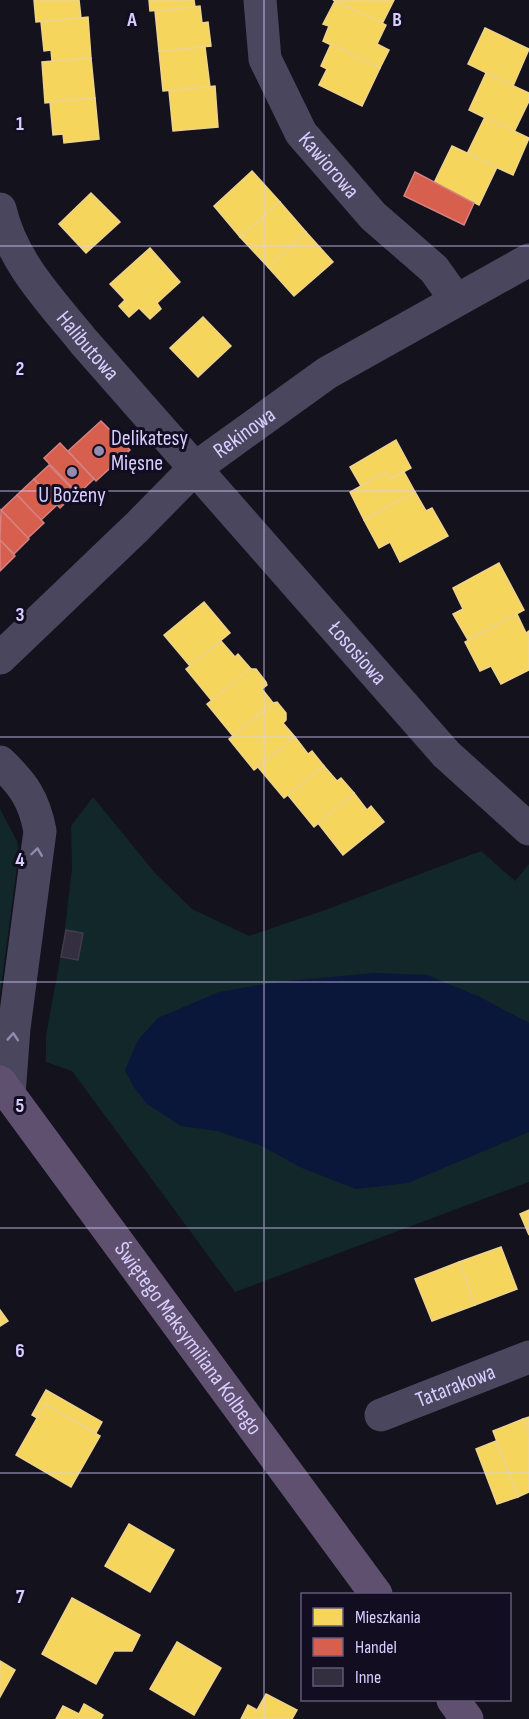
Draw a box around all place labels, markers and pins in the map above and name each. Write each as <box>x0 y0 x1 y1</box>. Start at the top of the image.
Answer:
place label: Delikatesy Mięsne <box>111 425 188 477</box>
marker: Delikatesy Mięsne <box>92 444 106 458</box>
marker: U Bożeny <box>65 465 79 479</box>
place label: U Bożeny <box>38 482 106 509</box>

